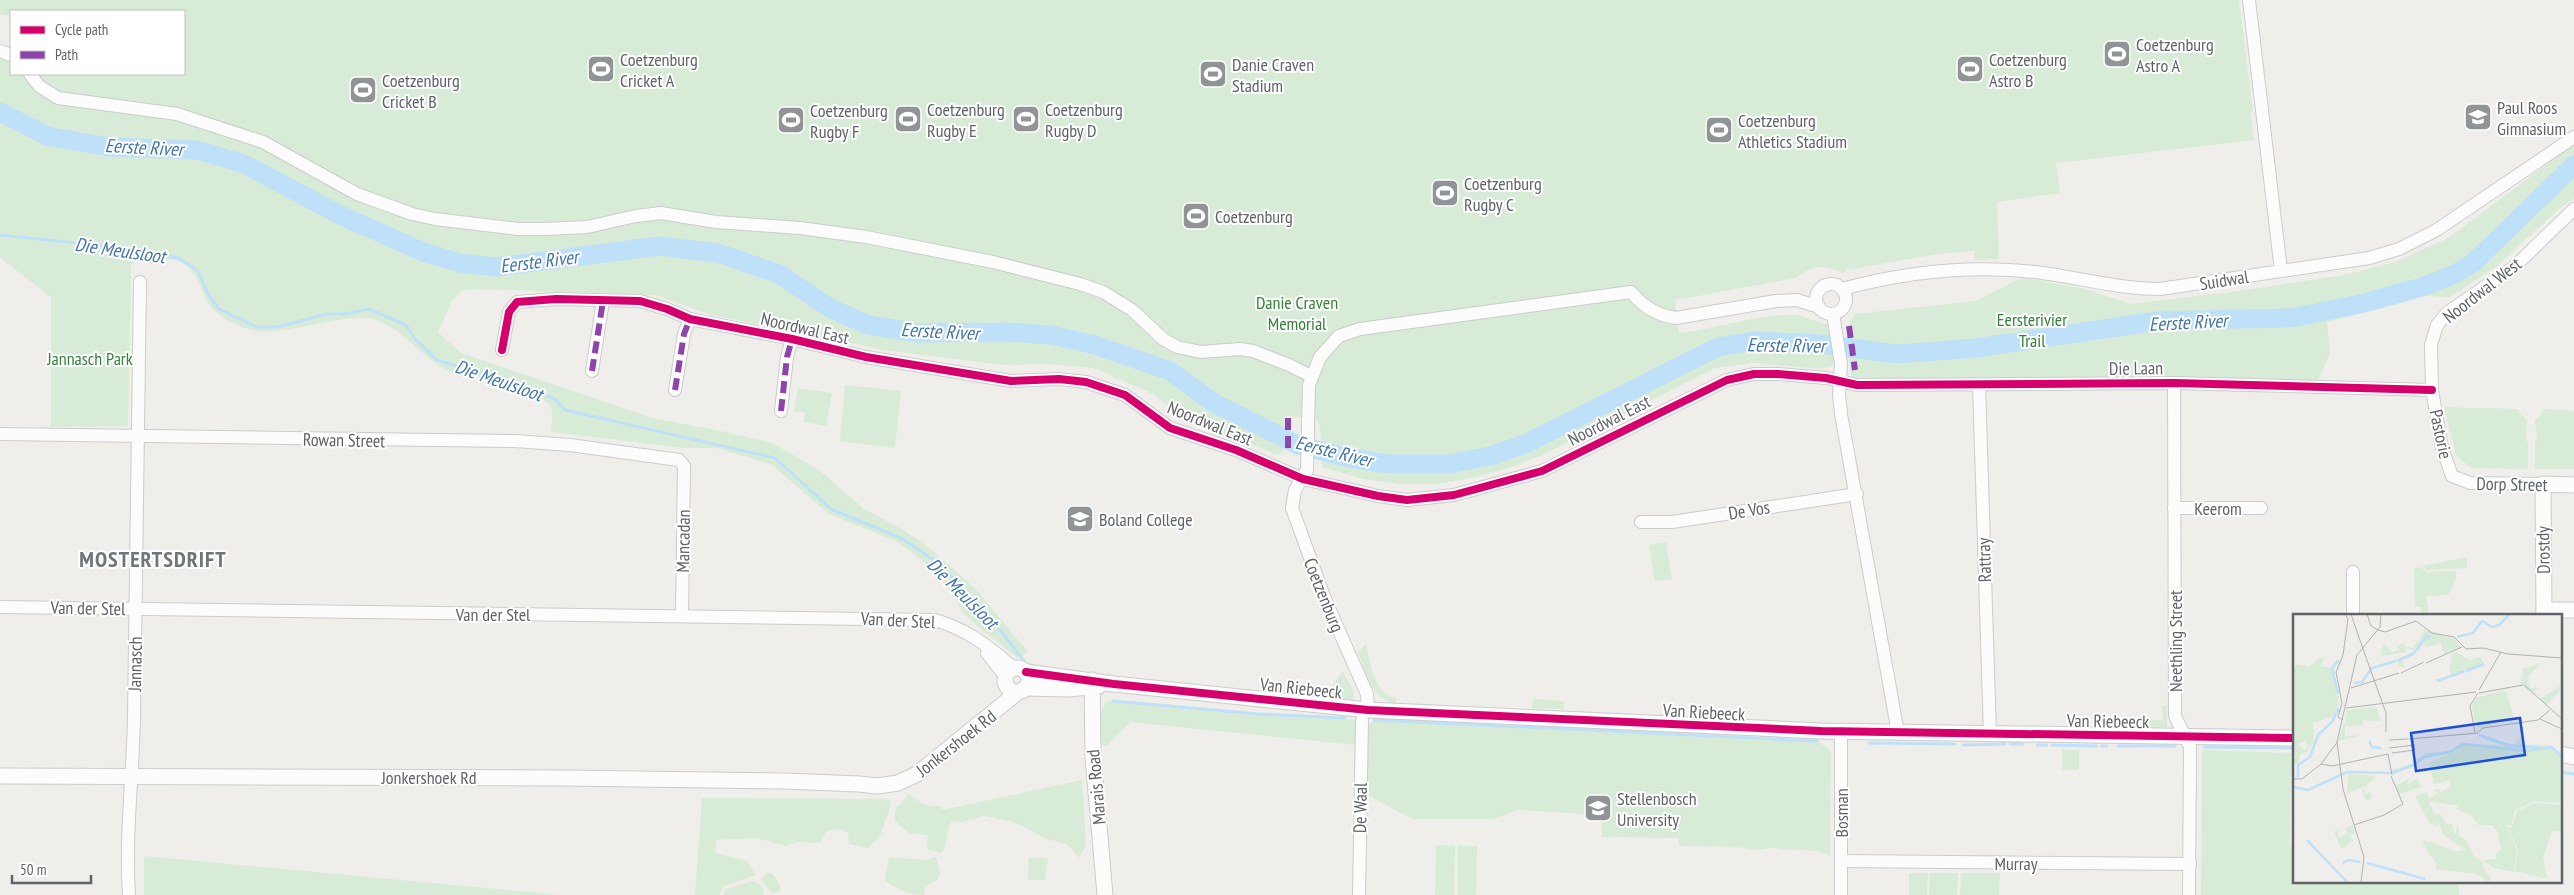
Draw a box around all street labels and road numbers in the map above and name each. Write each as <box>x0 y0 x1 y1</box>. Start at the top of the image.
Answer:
street label: Noordwal West <box>2438 252 2526 328</box>
street label: Suidwal <box>2198 265 2251 295</box>
street label: Noordwal East <box>759 307 851 349</box>
street label: Die Laan <box>2109 356 2163 380</box>
street label: Noordwal East <box>1564 389 1654 451</box>
street label: Noordwal East <box>1164 396 1256 450</box>
street label: Pastorie <box>2425 407 2457 461</box>
street label: Rowan Street <box>303 428 385 452</box>
street label: Dorp Street <box>2476 472 2548 496</box>
street label: De Vos <box>1727 495 1771 525</box>
street label: Keerom <box>2194 497 2242 520</box>
street label: Mancadan <box>671 509 695 573</box>
street label: Drostdy <box>2531 526 2555 574</box>
street label: Rattray <box>1972 537 1996 583</box>
street label: Coetzenburg <box>1299 555 1349 635</box>
street label: Neethling Street <box>2164 590 2187 692</box>
street label: Van der Stel <box>49 596 126 620</box>
street label: Van der Stel <box>455 603 531 626</box>
street label: Van der Stel <box>859 607 937 633</box>
street label: Jannasch <box>123 636 147 693</box>
street label: Van Riebeeck <box>1258 672 1343 704</box>
street label: Van Riebeeck <box>1661 698 1746 726</box>
street label: Jonkershoek Rd <box>911 705 1001 782</box>
street label: Van Riebeeck <box>2066 709 2149 733</box>
street label: Marais Road <box>1081 748 1111 826</box>
street label: Jonkershoek Rd <box>380 766 477 789</box>
street label: De Waal <box>1348 782 1372 833</box>
street label: Bosman <box>1830 788 1853 838</box>
street label: Murray <box>1994 852 2038 875</box>

